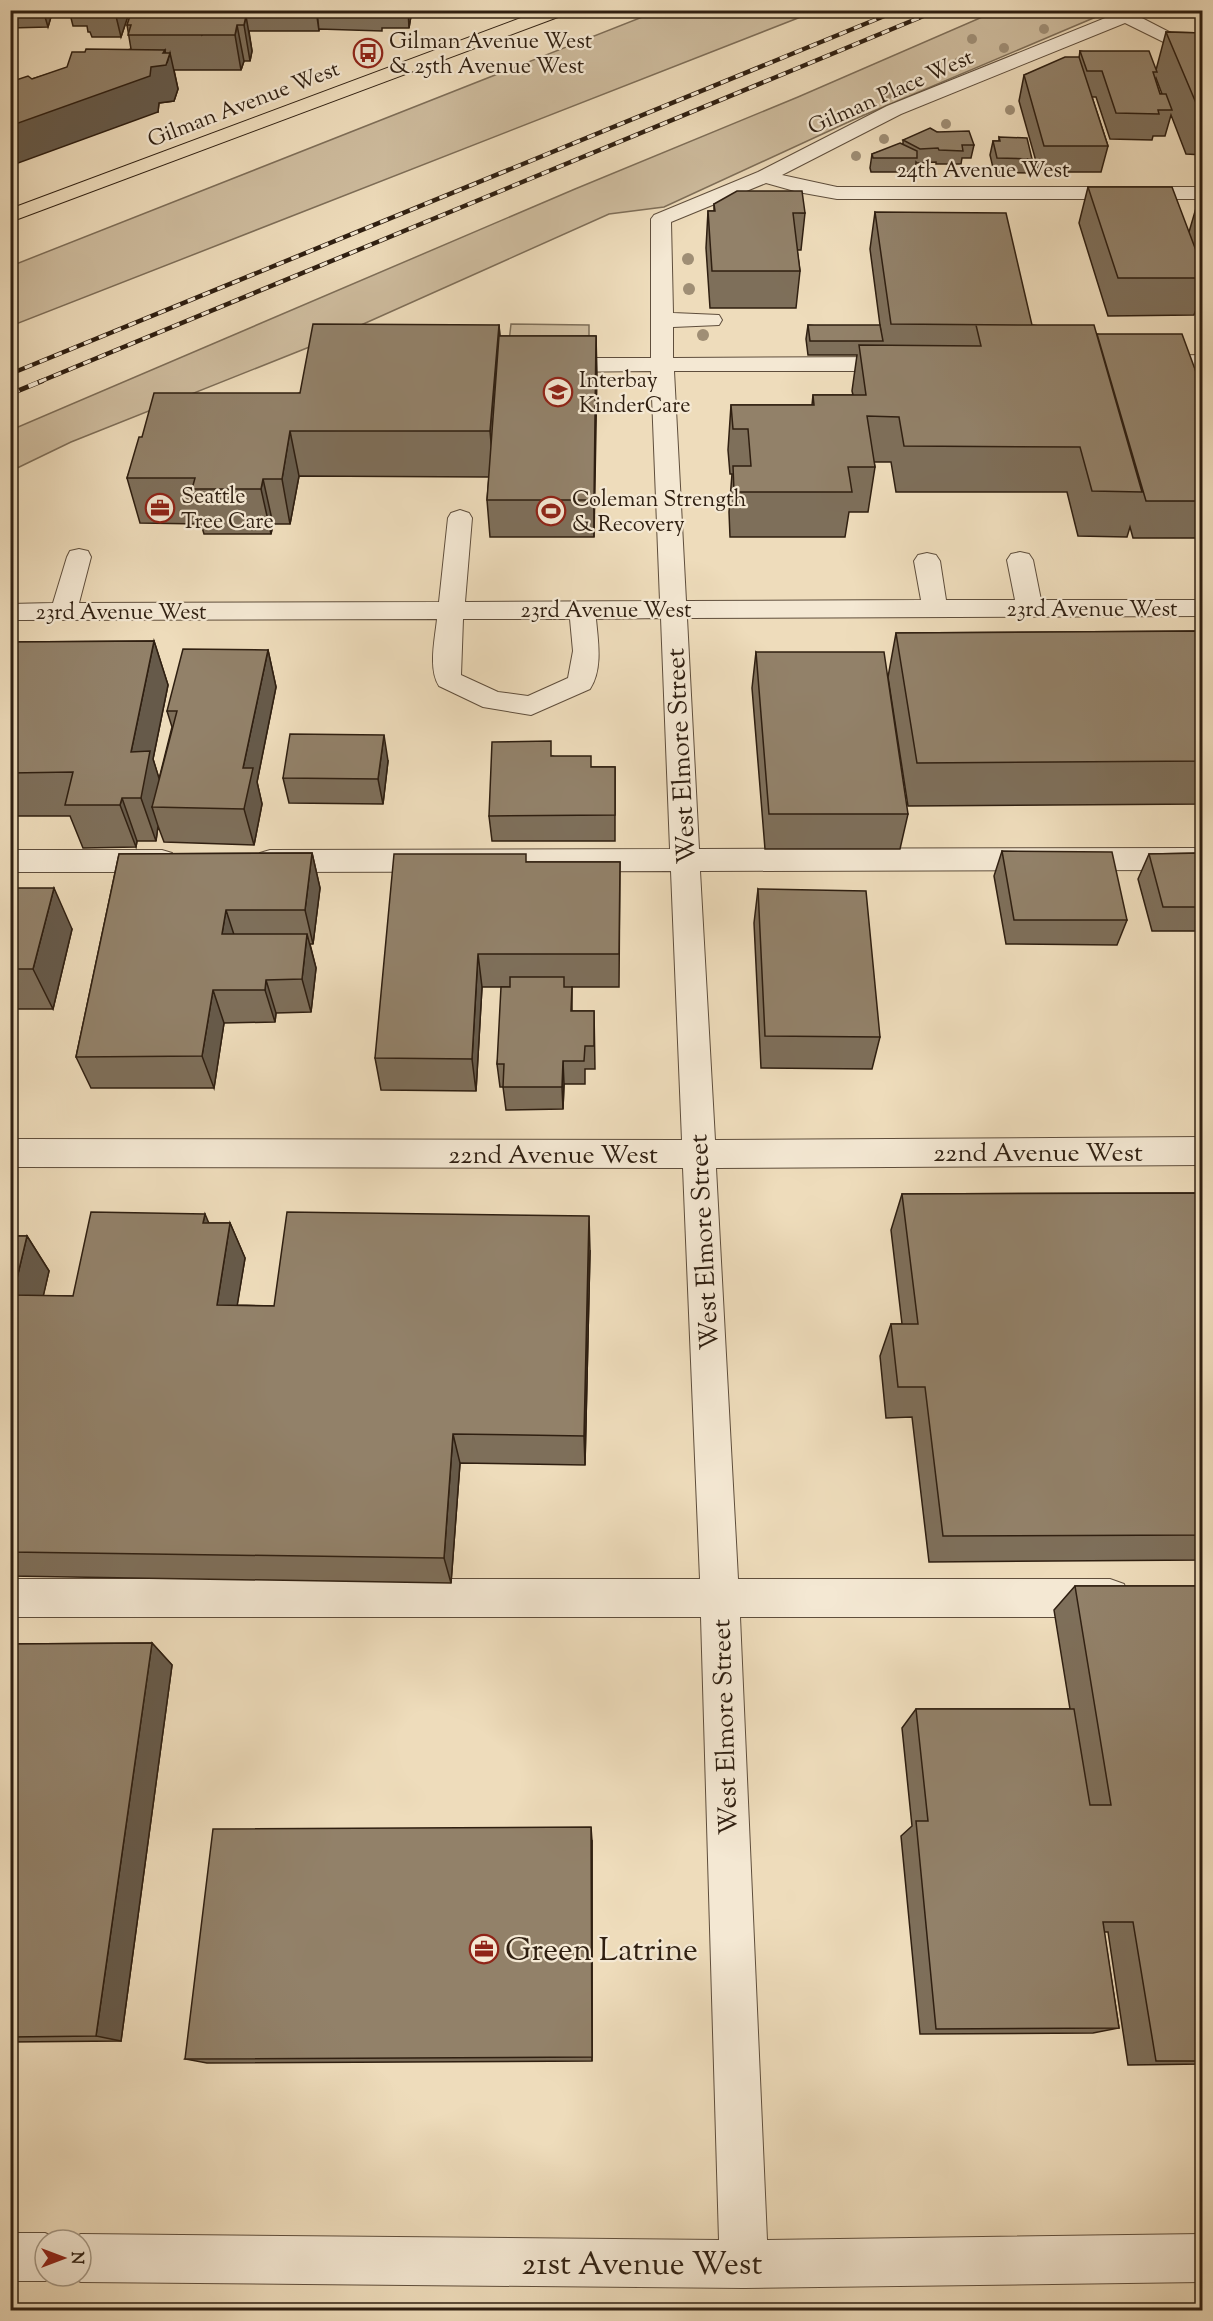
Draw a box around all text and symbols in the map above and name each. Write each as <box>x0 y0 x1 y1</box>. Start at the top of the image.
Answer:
place label: Gilman Avenue West & 25th Avenue West <box>389 27 593 84</box>
bus stop icon: Gilman Avenue West & 25th Avenue West <box>352 37 384 69</box>
street label: Gilman Place West <box>803 43 980 145</box>
street label: Gilman Avenue West <box>143 54 345 157</box>
street label: 24th Avenue West <box>896 156 1070 188</box>
place label: Interbay KinderCare <box>579 366 690 423</box>
school or university icon: Interbay KinderCare <box>542 376 574 408</box>
place label: Seattle Tree Care <box>181 482 274 539</box>
place label: Coleman Strength & Recovery <box>572 485 746 542</box>
office icon: Seattle Tree Care <box>144 492 176 524</box>
sports icon: Coleman Strength & Recovery <box>535 495 567 527</box>
street label: 23rd Avenue West <box>1006 595 1178 627</box>
street label: 23rd Avenue West <box>520 596 692 628</box>
street label: 23rd Avenue West <box>35 598 207 630</box>
street label: West Elmore Street <box>658 647 707 865</box>
street label: West Elmore Street <box>681 1133 730 1351</box>
street label: 22nd Avenue West <box>933 1136 1143 1173</box>
street label: 22nd Avenue West <box>448 1138 658 1175</box>
street label: West Elmore Street <box>704 1618 749 1836</box>
place label: Green Latrine <box>505 1929 698 1975</box>
office icon: Green Latrine <box>468 1933 500 1965</box>
north arrow <box>33 2228 93 2288</box>
street label: 21st Avenue West <box>522 2243 762 2289</box>
text: N <box>64 2252 87 2265</box>

